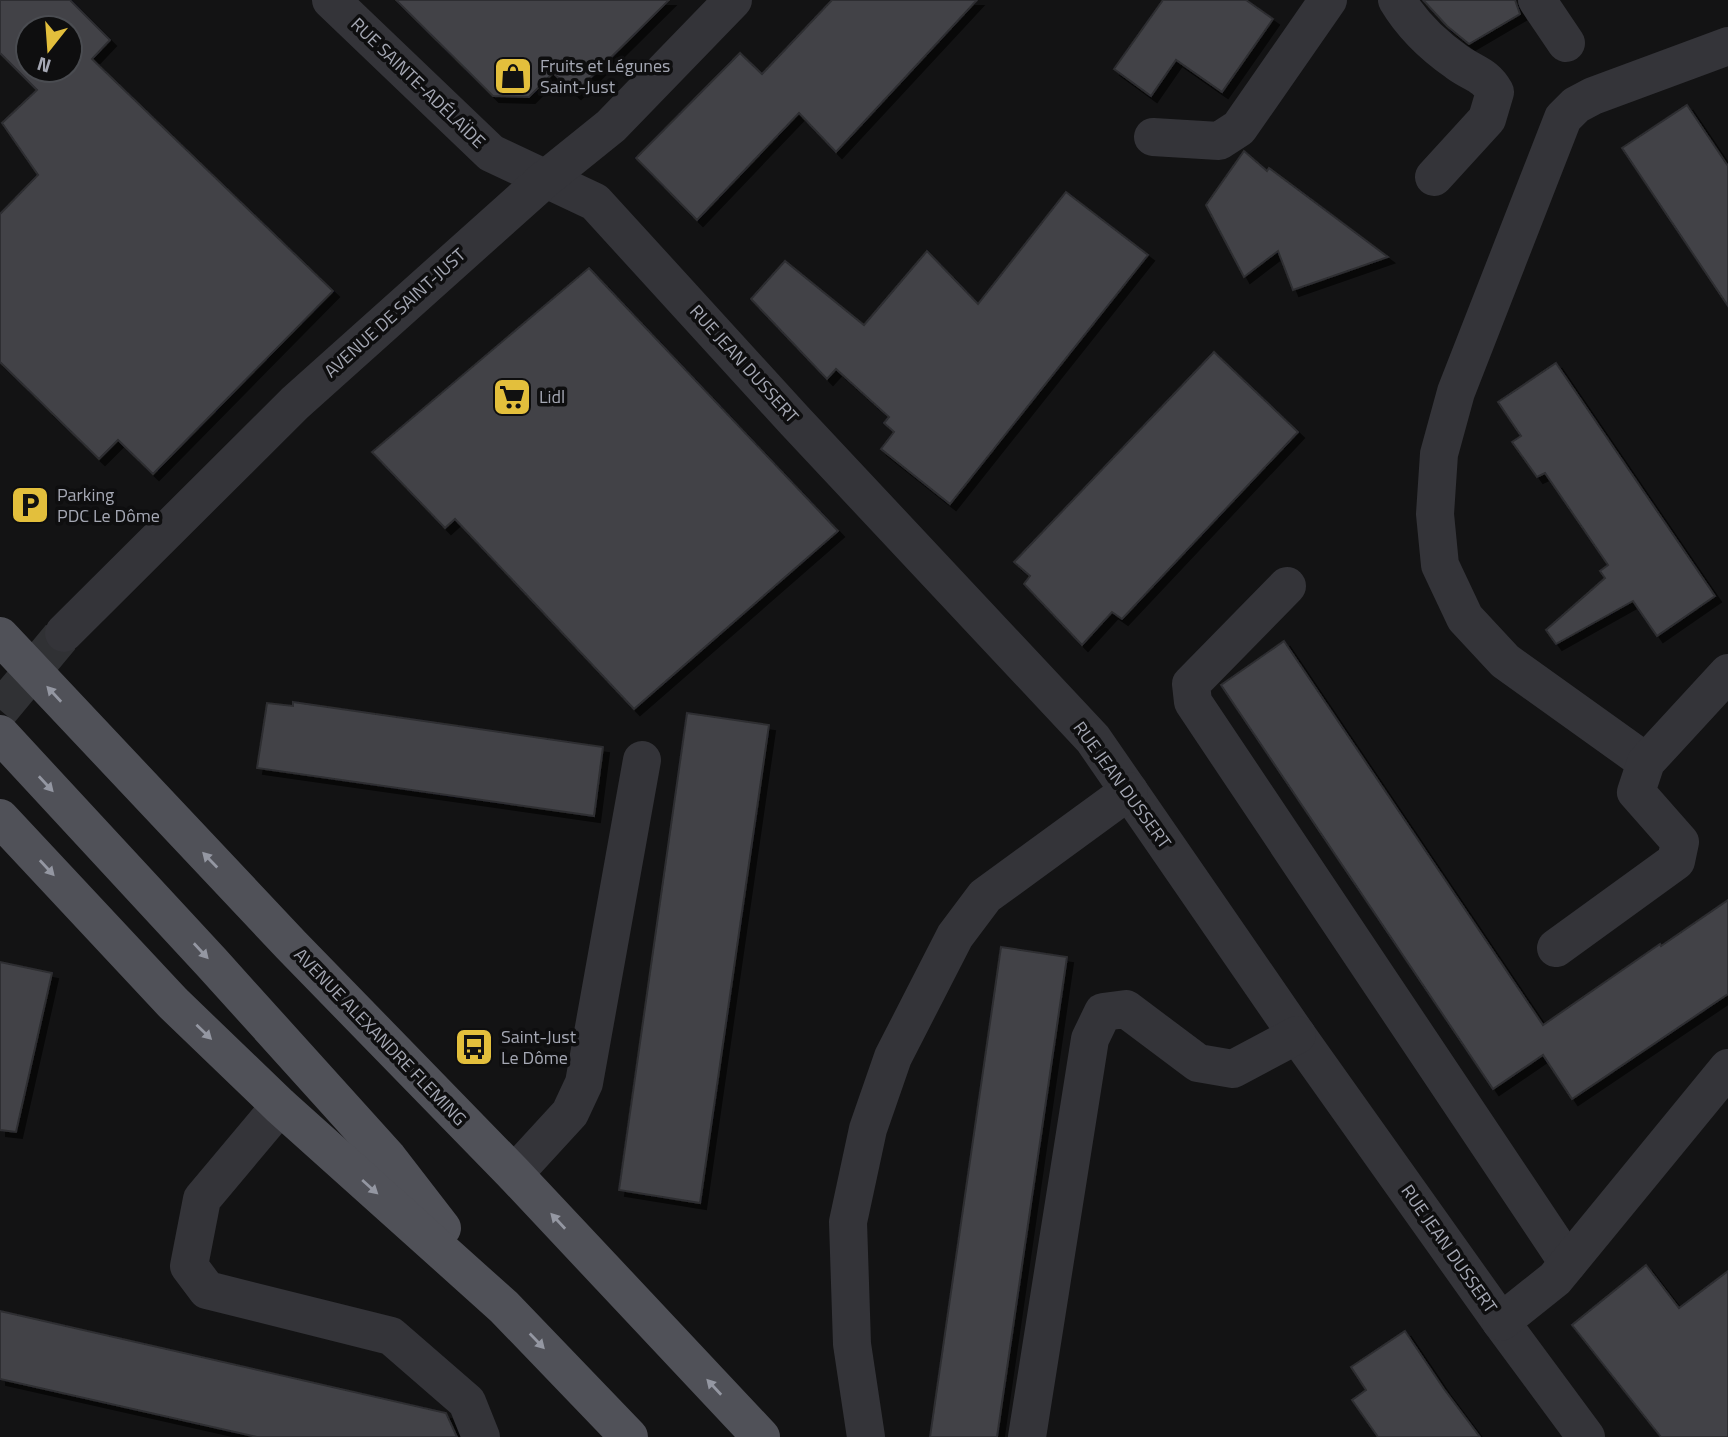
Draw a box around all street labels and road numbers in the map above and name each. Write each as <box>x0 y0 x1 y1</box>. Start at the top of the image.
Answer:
street label: RUE SAINTE-ADÉLAÏDE <box>345 11 492 154</box>
street label: AVENUE DE SAINT-JUST <box>318 241 472 384</box>
street label: RUE JEAN DUSSERT <box>684 298 805 429</box>
street label: RUE JEAN DUSSERT <box>1067 715 1178 854</box>
street label: AVENUE ALEXANDRE FLEMING <box>288 942 473 1132</box>
street label: RUE JEAN DUSSERT <box>1395 1179 1504 1319</box>

